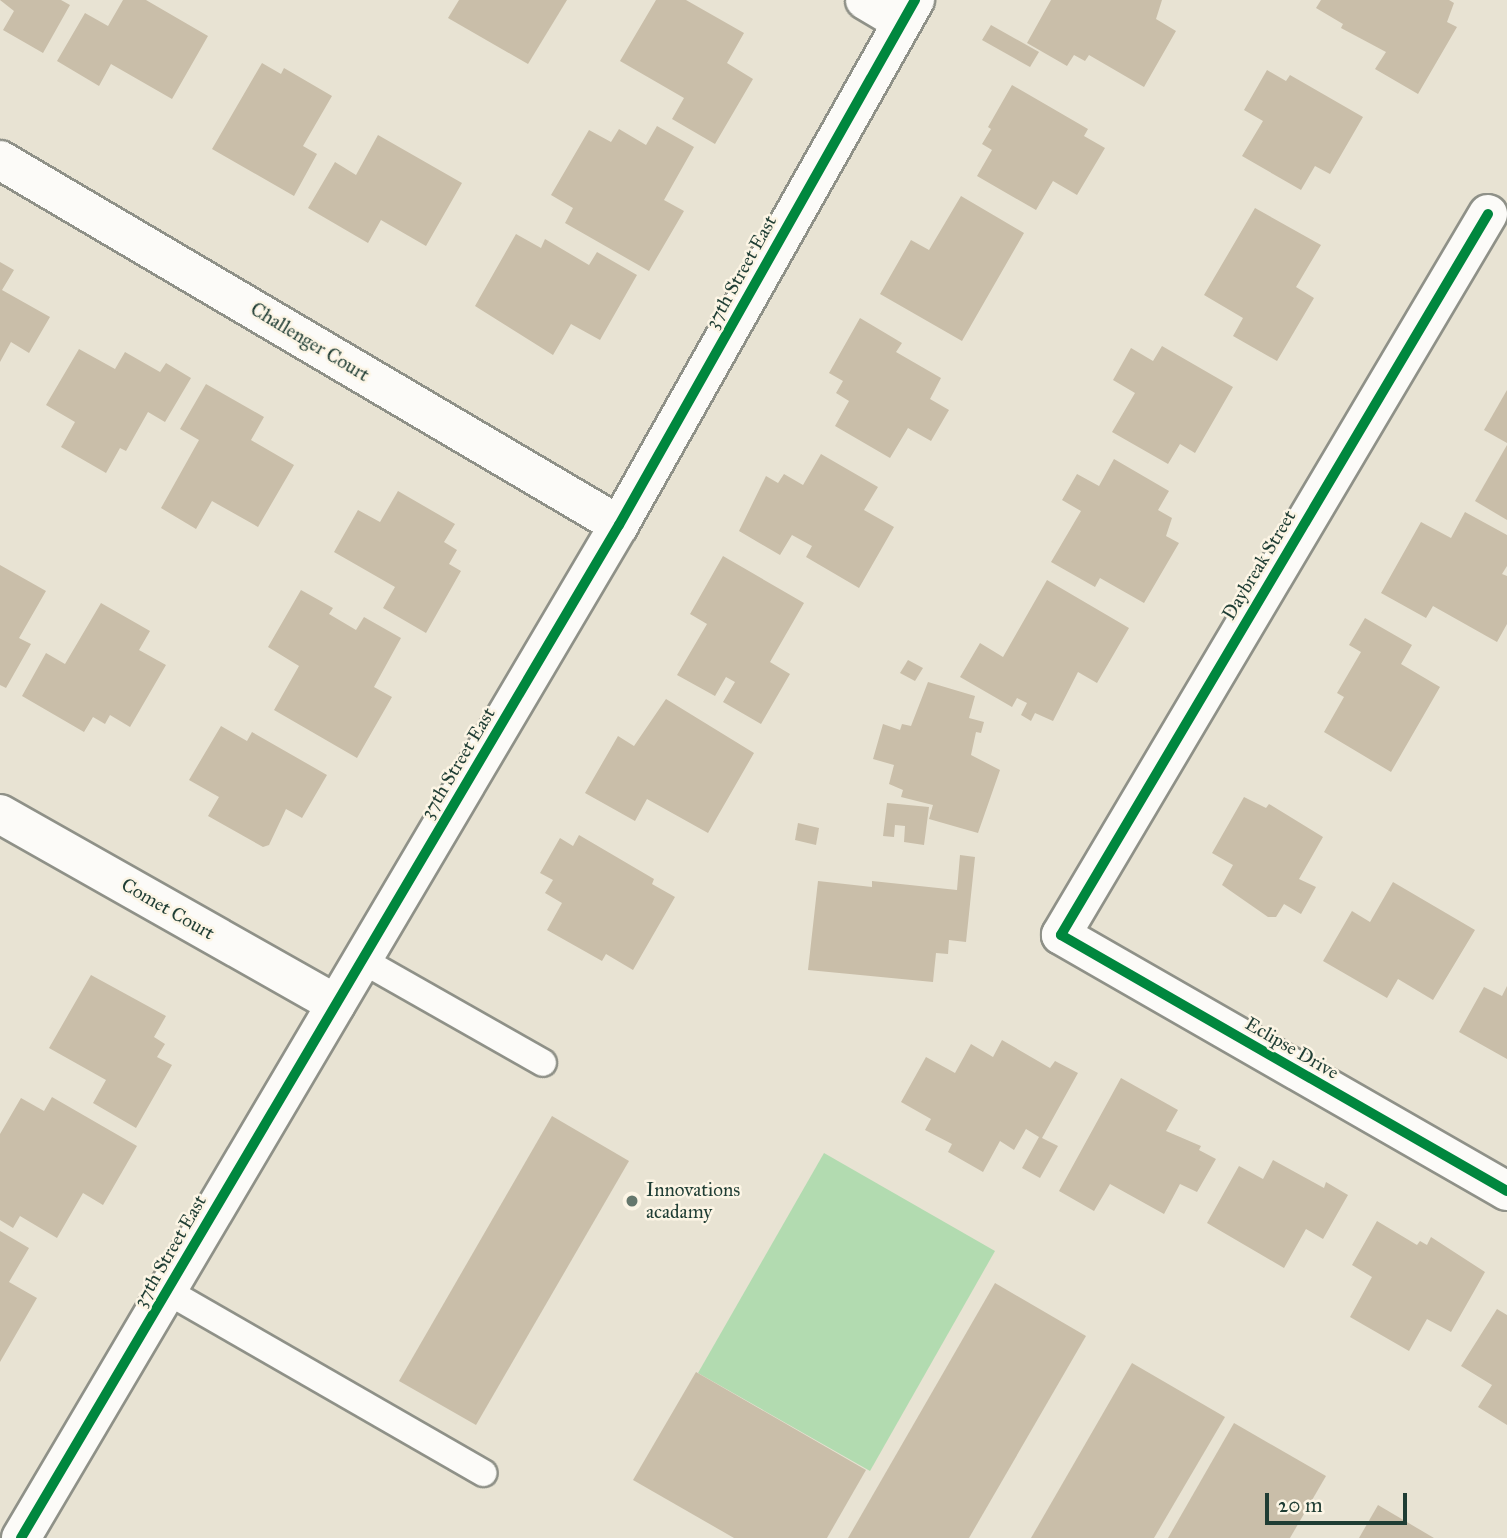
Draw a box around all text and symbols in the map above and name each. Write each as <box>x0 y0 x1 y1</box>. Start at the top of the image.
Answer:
street label: 37th Street East <box>701 212 781 332</box>
street label: Challenger Court <box>246 298 374 386</box>
street label: Daybreak Street <box>1217 506 1301 624</box>
street label: 37th Street East <box>416 703 500 823</box>
street label: Comet Court <box>117 873 219 945</box>
street label: Eclipse Drive <box>1241 1012 1343 1084</box>
place label: Innovations acadamy <box>646 1179 740 1223</box>
street label: 37th Street East <box>129 1191 211 1311</box>
marker: Innovations acadamy <box>624 1193 640 1209</box>
scale bar <box>1269 1478 1411 1522</box>
text: 20 m <box>1278 1492 1323 1518</box>

